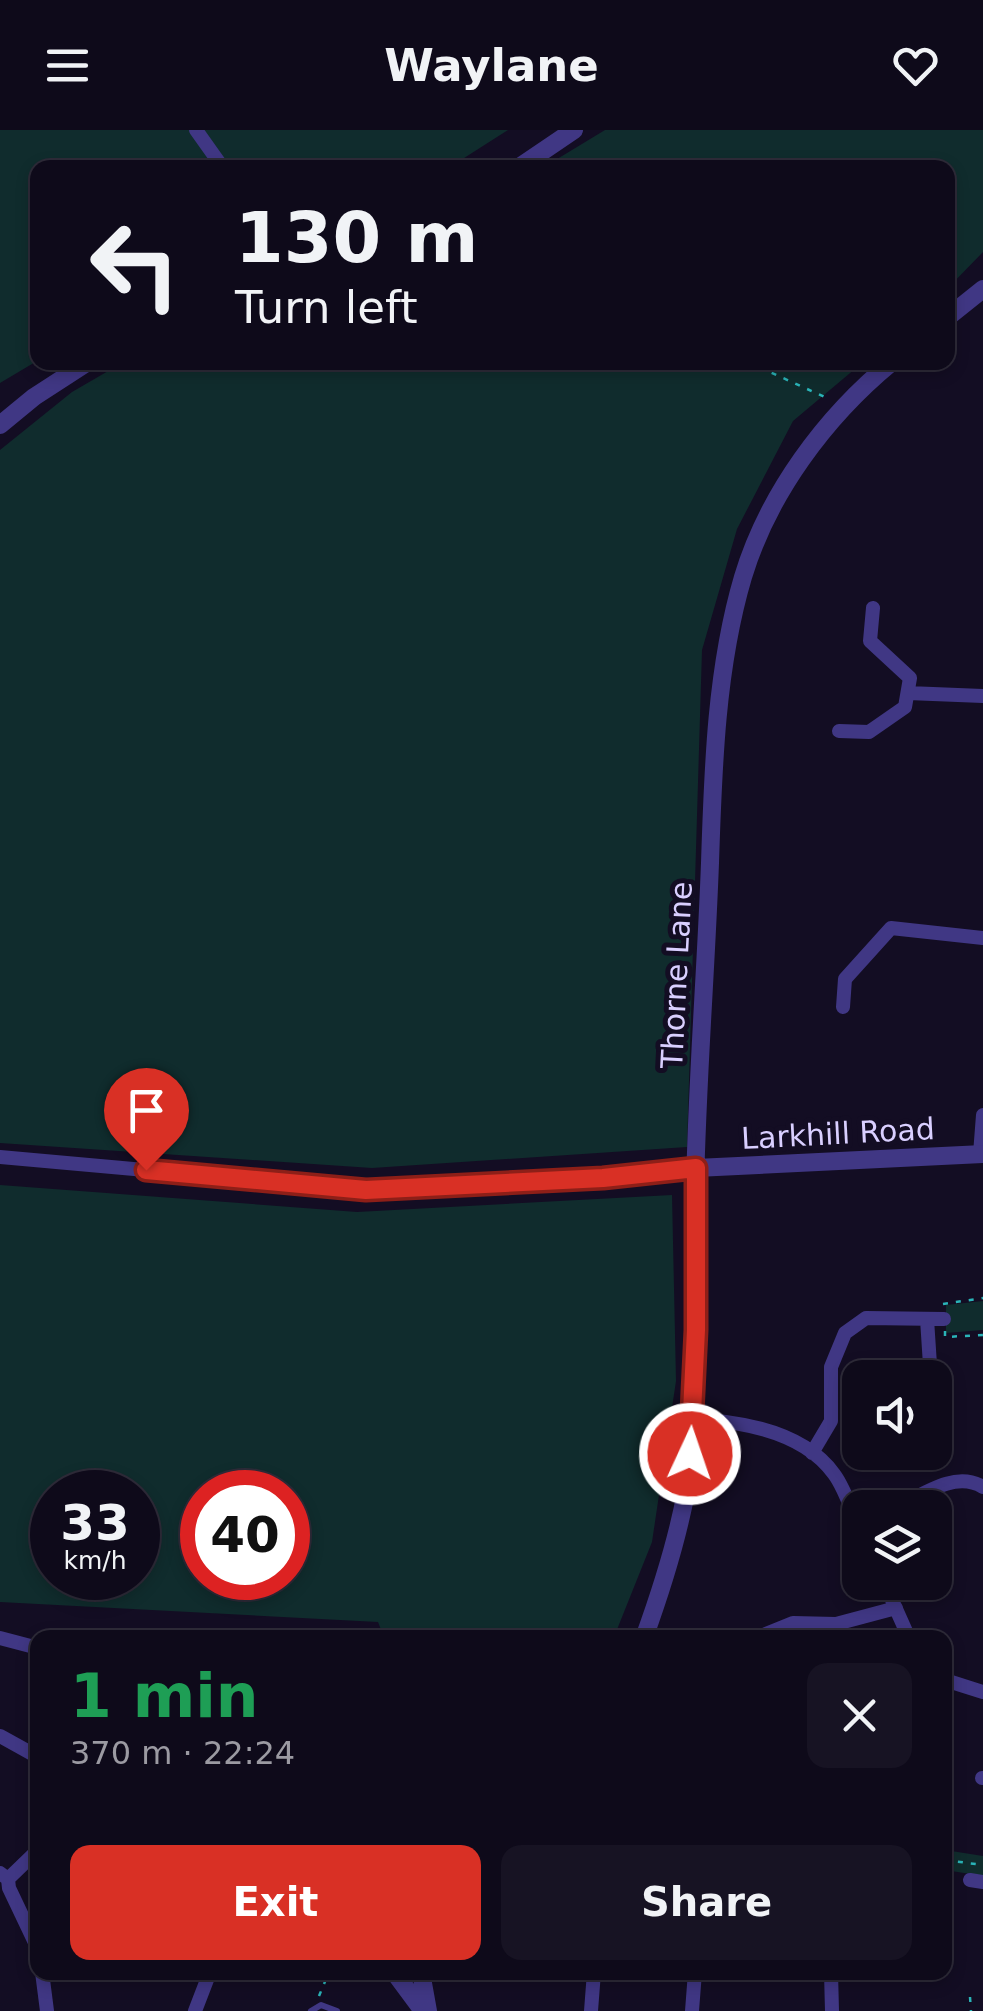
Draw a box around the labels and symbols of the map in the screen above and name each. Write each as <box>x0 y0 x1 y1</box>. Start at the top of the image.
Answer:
street label: Thorne Lane <box>654 881 699 1070</box>
pin <box>104 1068 189 1171</box>
street label: Larkhill Road <box>740 1111 936 1156</box>
position arrow <box>638 1402 742 1506</box>
speed limit sign: 40 <box>180 1470 310 1600</box>

